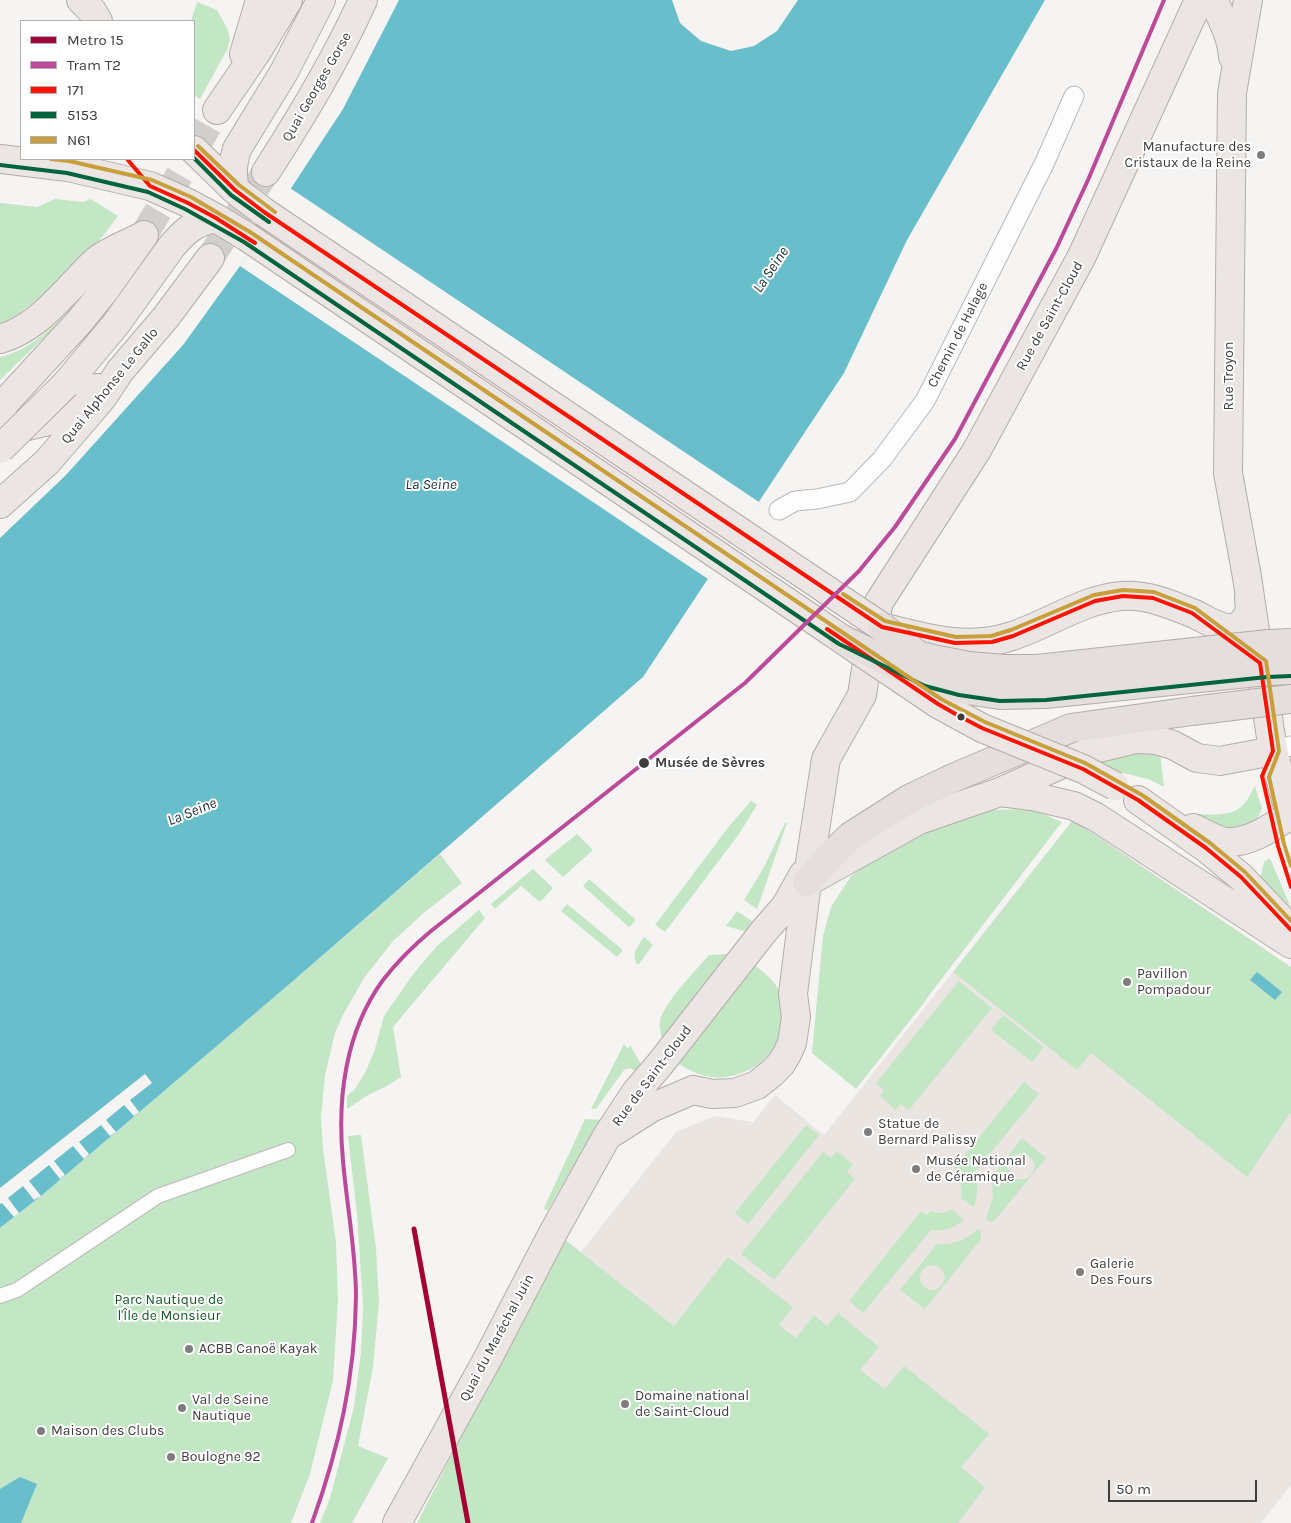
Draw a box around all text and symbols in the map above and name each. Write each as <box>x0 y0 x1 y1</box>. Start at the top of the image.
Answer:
legend <box>20 20 195 160</box>
street label: Quai Georges Gorse <box>279 29 355 145</box>
text: Metro 15 <box>67 31 124 49</box>
text: Tram T2 <box>67 56 121 74</box>
text: 171 <box>67 81 84 99</box>
text: 5153 <box>67 106 98 124</box>
text: N61 <box>67 131 91 149</box>
place label: Manufacture des Cristaux de la Reine <box>1125 139 1251 172</box>
marker: Manufacture des Cristaux de la Reine <box>1255 149 1267 161</box>
water label: La Seine <box>749 244 793 296</box>
street label: Rue de Saint-Cloud <box>1013 258 1087 374</box>
street label: Chemin de Halage <box>924 280 992 390</box>
street label: Quai Alphonse Le Gallo <box>58 325 162 447</box>
street label: Rue Troyon <box>1221 342 1237 410</box>
water label: La Seine <box>405 476 457 494</box>
unlabelled marker <box>956 712 966 722</box>
place label: Musée de Sèvres <box>655 755 765 771</box>
marker: Musée de Sèvres <box>637 756 651 770</box>
water label: La Seine <box>165 794 219 830</box>
place label: Pavillon Pompadour <box>1137 966 1211 999</box>
marker: Pavillon Pompadour <box>1121 976 1133 988</box>
street label: Rue de Saint-Cloud <box>609 1022 695 1130</box>
place label: Statue de Bernard Palissy <box>878 1116 976 1148</box>
marker: Statue de Bernard Palissy <box>862 1126 874 1138</box>
place label: Musée National de Céramique <box>926 1153 1026 1186</box>
marker: Musée National de Céramique <box>910 1163 922 1175</box>
place label: Galerie Des Fours <box>1090 1256 1153 1288</box>
marker: Galerie Des Fours <box>1074 1266 1086 1278</box>
street label: Quai du Maréchal Juin <box>456 1271 538 1405</box>
park label: Parc Nautique de l'Île de Monsieur <box>115 1292 223 1324</box>
place label: ACBB Canoë Kayak <box>199 1341 318 1357</box>
marker: ACBB Canoë Kayak <box>183 1343 195 1355</box>
place label: Domaine national de Saint-Cloud <box>635 1388 749 1420</box>
place label: Val de Seine Nautique <box>192 1392 269 1424</box>
marker: Domaine national de Saint-Cloud <box>619 1398 631 1410</box>
marker: Val de Seine Nautique <box>176 1402 188 1414</box>
place label: Maison des Clubs <box>51 1423 164 1439</box>
marker: Maison des Clubs <box>35 1425 47 1437</box>
place label: Boulogne 92 <box>181 1449 260 1465</box>
marker: Boulogne 92 <box>165 1451 177 1463</box>
scale bar <box>1111 1470 1260 1502</box>
text: 50 m <box>1116 1480 1151 1498</box>

